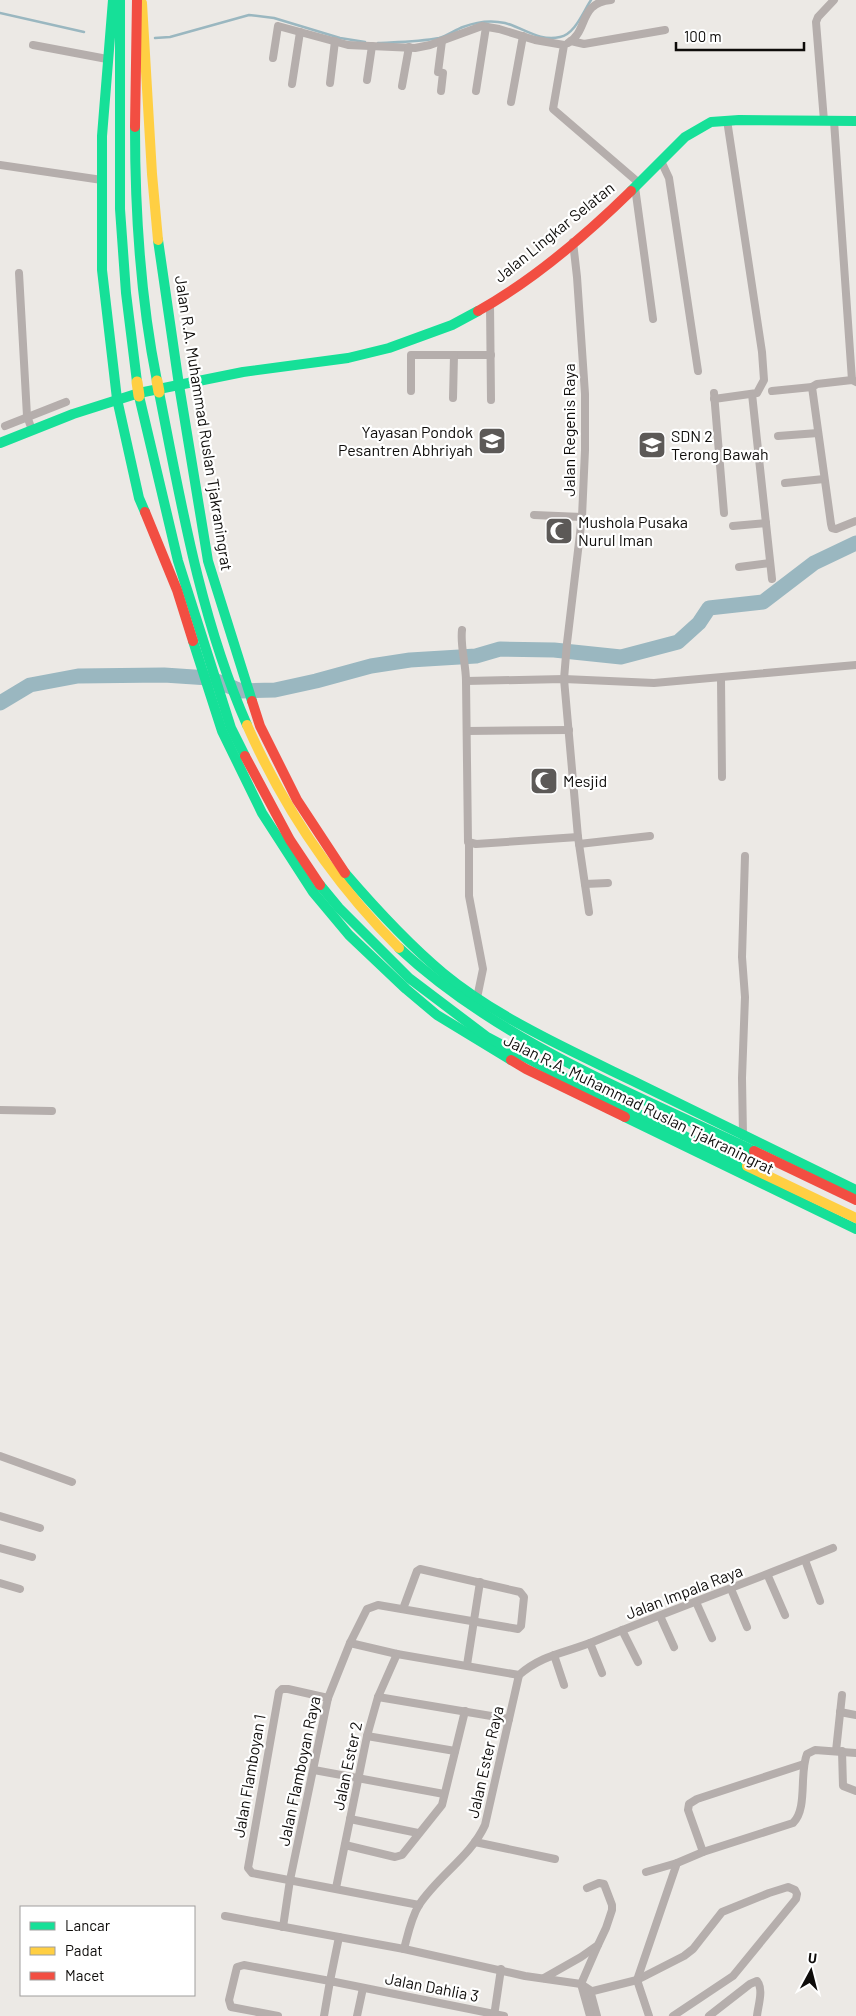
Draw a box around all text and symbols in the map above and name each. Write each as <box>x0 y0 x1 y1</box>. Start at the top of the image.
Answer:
scale bar <box>676 20 804 52</box>
text: 100 m <box>684 27 722 45</box>
street label: Jalan Lingkar Selatan <box>490 177 617 286</box>
street label: Jalan R.A. Muhammad Ruslan Tjakraningrat <box>172 274 237 572</box>
street label: Jalan Regenis Raya <box>559 363 578 497</box>
place label: Yayasan Pondok Pesantren Abhriyah <box>338 422 473 459</box>
school or university icon: Yayasan Pondok Pesantren Abhriyah <box>477 426 507 456</box>
place label: SDN 2 Terong Bawah <box>671 426 769 463</box>
school or university icon: SDN 2 Terong Bawah <box>637 430 667 460</box>
place label: Mushola Pusaka Nurul Iman <box>578 512 688 549</box>
mosque icon: Mushola Pusaka Nurul Iman <box>544 516 574 546</box>
mosque icon: Mesjid <box>529 766 559 796</box>
place label: Mesjid <box>563 771 607 790</box>
street label: Jalan R.A. Muhammad Ruslan Tjakraningrat <box>501 1030 778 1178</box>
street label: Jalan Impala Raya <box>623 1560 745 1623</box>
street label: Jalan Flamboyan Raya <box>273 1694 324 1848</box>
street label: Jalan Ester Raya <box>462 1704 507 1820</box>
street label: Jalan Flamboyan 1 <box>228 1713 269 1839</box>
street label: Jalan Ester 2 <box>328 1720 365 1812</box>
legend <box>20 1906 195 1996</box>
text: Lancar <box>65 1916 111 1934</box>
text: Padat <box>65 1941 103 1959</box>
north arrow <box>786 1946 836 1996</box>
text: U <box>807 1949 818 1967</box>
text: Macet <box>65 1966 105 1984</box>
street label: Jalan Dahlia 3 <box>384 1968 481 2005</box>

